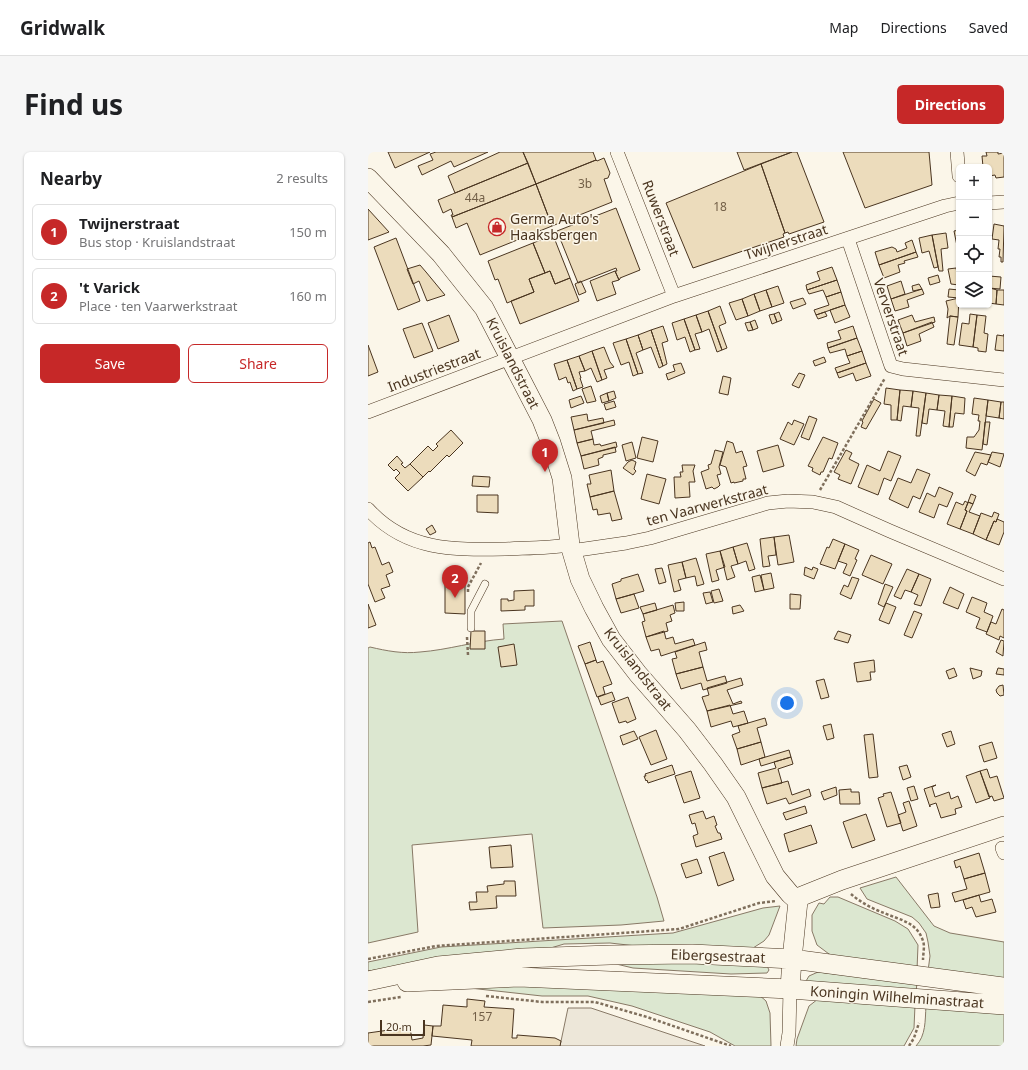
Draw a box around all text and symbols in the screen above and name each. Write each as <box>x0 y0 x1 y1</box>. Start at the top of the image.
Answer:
text: Gridwalk <box>20 15 105 41</box>
text: Map <box>829 18 858 37</box>
text: Directions <box>880 18 947 37</box>
text: Saved <box>969 18 1008 37</box>
text: Find us <box>24 85 123 123</box>
button: Directions <box>897 85 1004 124</box>
map controls <box>956 164 992 308</box>
button: + <box>956 164 992 200</box>
text: Nearby <box>40 167 102 190</box>
text: 2 results <box>276 169 328 187</box>
house number: 3b <box>578 175 592 192</box>
street label: Ruwerstraat <box>638 177 685 259</box>
house number: 44a <box>465 189 485 206</box>
house number: 18 <box>713 198 727 215</box>
button: − <box>956 200 992 236</box>
place label: Germa Auto's Haaksbergen <box>510 209 599 244</box>
text: Twijnerstraat <box>79 213 180 233</box>
shop icon: Germa Auto's Haaksbergen <box>487 217 507 237</box>
street label: Twijnerstraat <box>742 219 830 264</box>
text: 1 <box>50 223 58 241</box>
text: 150 m <box>289 223 327 241</box>
text: Bus stop · Kruislandstraat <box>79 233 235 251</box>
button: locate <box>956 236 992 272</box>
button: layers <box>956 272 992 308</box>
street label: Ververstraat <box>869 276 914 358</box>
text: 't Varick <box>79 277 140 297</box>
text: 2 <box>50 287 58 305</box>
text: 160 m <box>289 287 327 305</box>
text: Place · ten Vaarwerkstraat <box>79 297 237 315</box>
street label: Kruislandstraat <box>482 314 545 412</box>
street label: Industriestraat <box>385 343 483 396</box>
button: Save <box>40 344 180 383</box>
button: Share <box>188 344 328 383</box>
pin: 1 <box>532 439 558 472</box>
street label: ten Vaarwerkstraat <box>644 479 770 530</box>
pin: 2 <box>442 565 468 598</box>
street label: Kruislandstraat <box>600 623 677 714</box>
your location <box>777 693 797 713</box>
street label: Eibergsestraat <box>670 944 766 967</box>
street label: Koningin Wilhelminastraat <box>809 981 985 1012</box>
house number: 157 <box>472 1008 492 1025</box>
scale bar <box>380 1018 425 1037</box>
text: 20 m <box>386 1019 412 1034</box>

